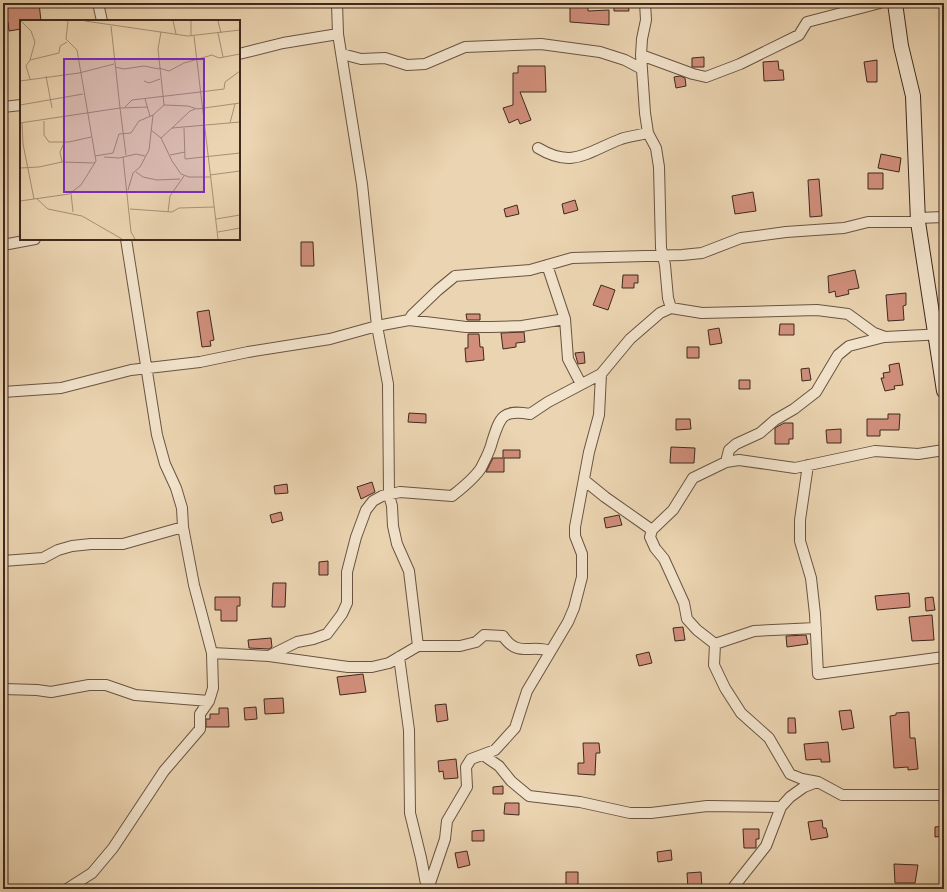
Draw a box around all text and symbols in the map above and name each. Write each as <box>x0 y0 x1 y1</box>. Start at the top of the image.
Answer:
inset map <box>20 20 240 240</box>

